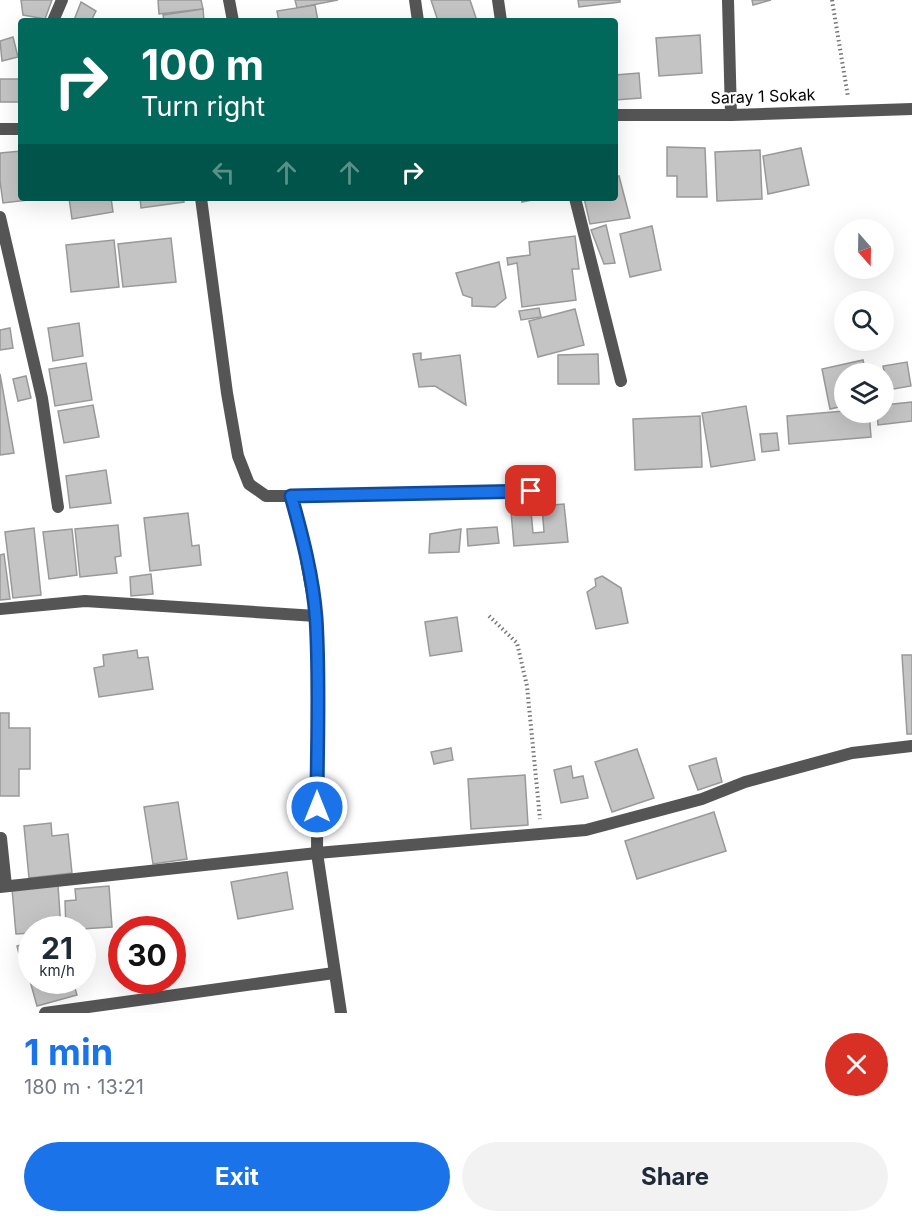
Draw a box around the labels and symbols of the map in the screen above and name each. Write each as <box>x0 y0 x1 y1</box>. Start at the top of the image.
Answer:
street label: Saray 1 Sokak <box>710 84 816 108</box>
north arrow <box>834 219 894 279</box>
pin <box>505 465 556 516</box>
position arrow <box>285 775 349 839</box>
speed limit sign: 30 <box>108 916 186 994</box>

